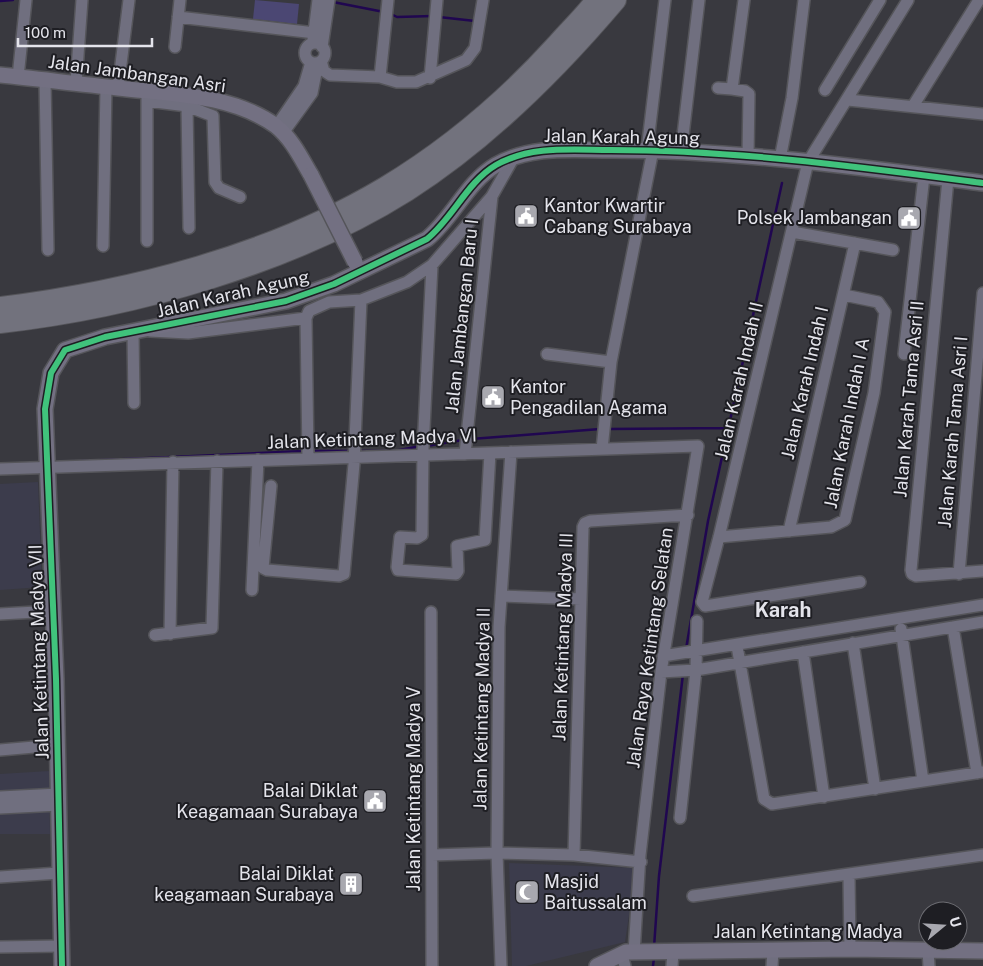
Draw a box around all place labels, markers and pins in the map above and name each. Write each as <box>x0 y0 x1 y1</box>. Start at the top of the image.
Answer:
place label: Kantor Kwartir Cabang Surabaya <box>544 195 692 237</box>
public building icon: Kantor Kwartir Cabang Surabaya <box>513 203 539 229</box>
public building icon: Polsek Jambangan <box>896 205 922 231</box>
place label: Polsek Jambangan <box>737 207 892 228</box>
place label: Kantor Pengadilan Agama <box>510 376 667 418</box>
public building icon: Kantor Pengadilan Agama <box>480 384 506 410</box>
place label: Balai Diklat Keagamaan Surabaya <box>176 780 358 822</box>
public building icon: Balai Diklat Keagamaan Surabaya <box>362 788 388 814</box>
place label: Balai Diklat keagamaan Surabaya <box>154 863 334 905</box>
building icon: Balai Diklat keagamaan Surabaya <box>338 871 364 897</box>
place label: Masjid Baitussalam <box>544 871 647 913</box>
mosque icon: Masjid Baitussalam <box>514 879 540 905</box>

